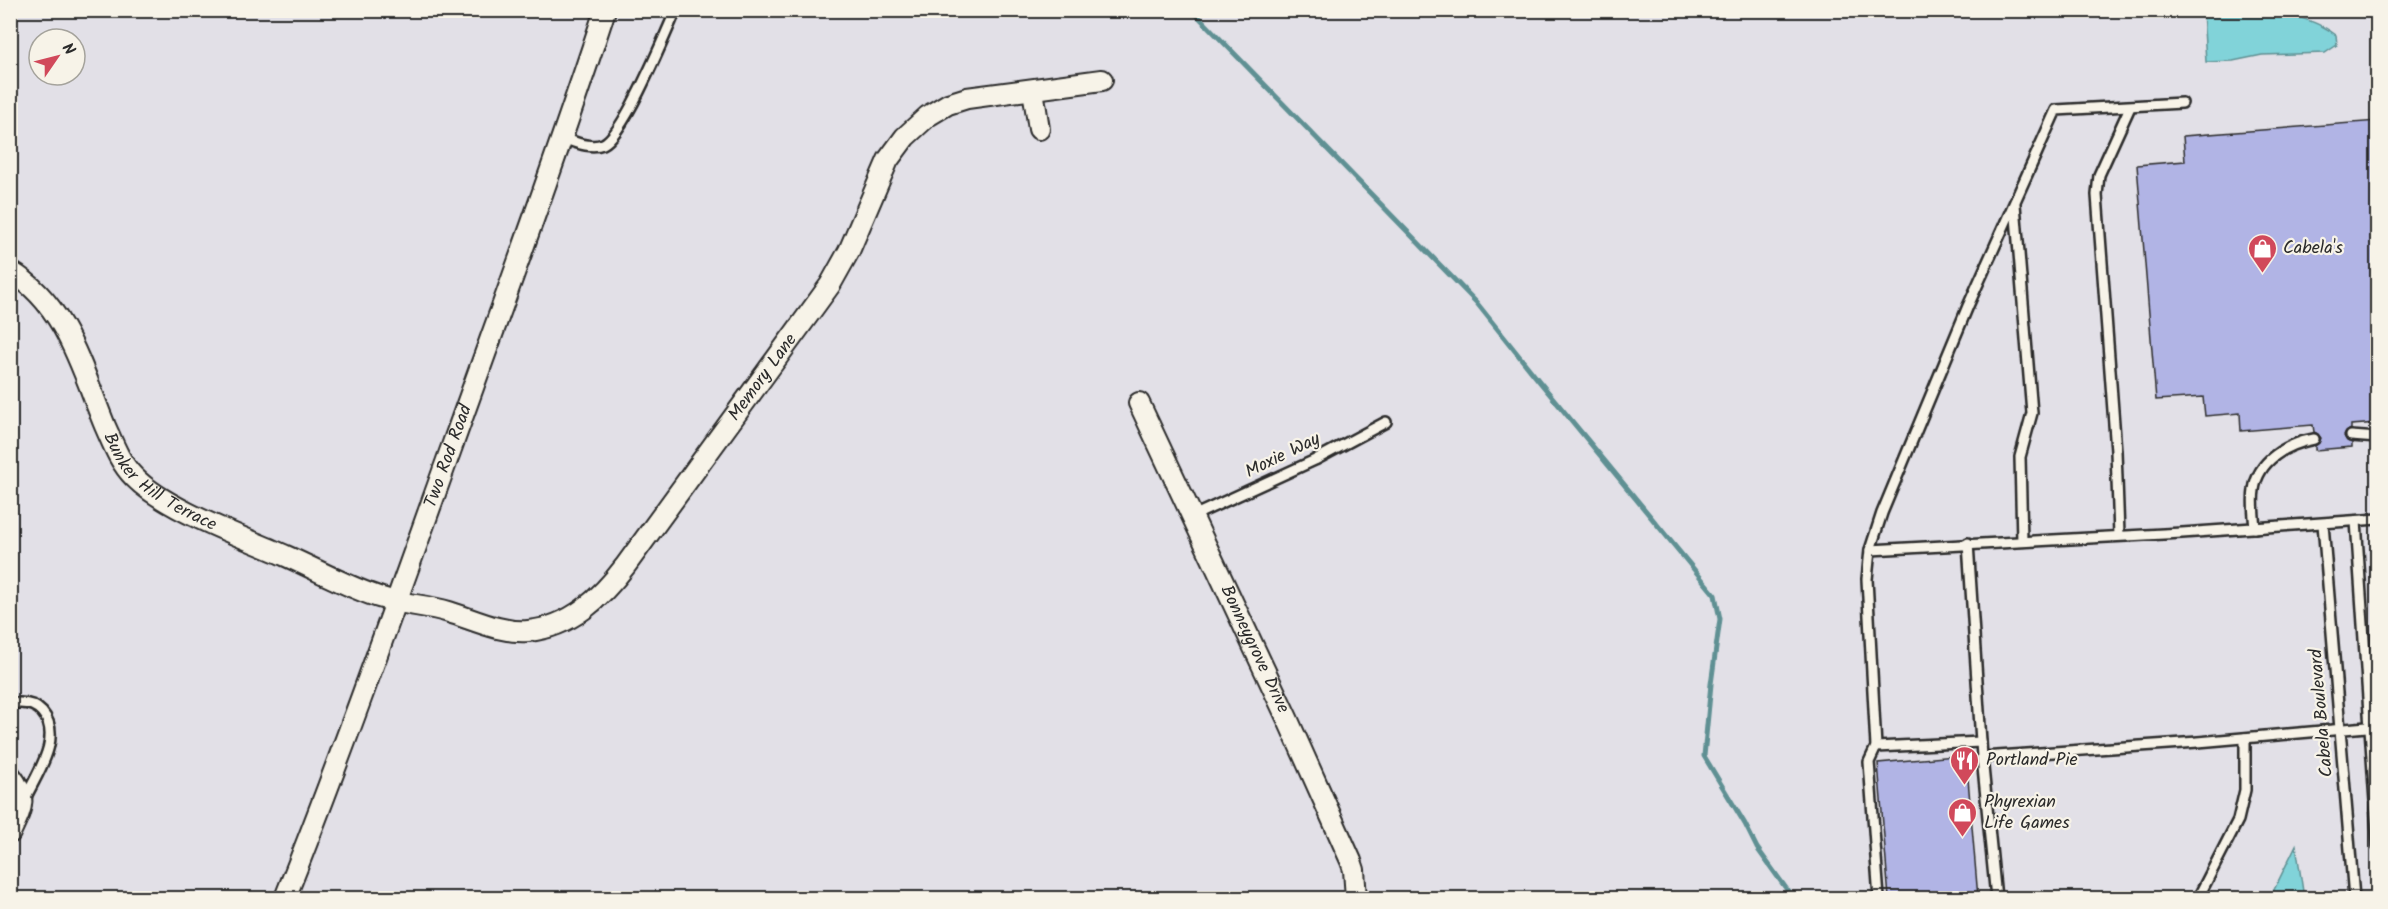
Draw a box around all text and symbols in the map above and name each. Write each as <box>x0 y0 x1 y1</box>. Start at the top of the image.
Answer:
north arrow <box>27 27 87 87</box>
text: N <box>55 38 81 61</box>
shop icon: Cabela's <box>2246 232 2278 274</box>
place label: Cabela's <box>2283 234 2343 263</box>
street label: Memory Lane <box>721 327 805 427</box>
street label: Two Rod Road <box>416 400 481 512</box>
street label: Moxie Way <box>1240 425 1326 487</box>
street label: Bunker Hill Terrace <box>95 428 221 539</box>
street label: Bonneygrove Drive <box>1212 580 1297 718</box>
street label: Cabela Boulevard <box>2302 647 2342 778</box>
restaurant icon: Portland Pie <box>1949 744 1981 786</box>
place label: Portland Pie <box>1986 746 2078 775</box>
place label: Phyrexian Life Games <box>1984 788 2070 838</box>
shop icon: Phyrexian Life Games <box>1947 796 1979 838</box>

